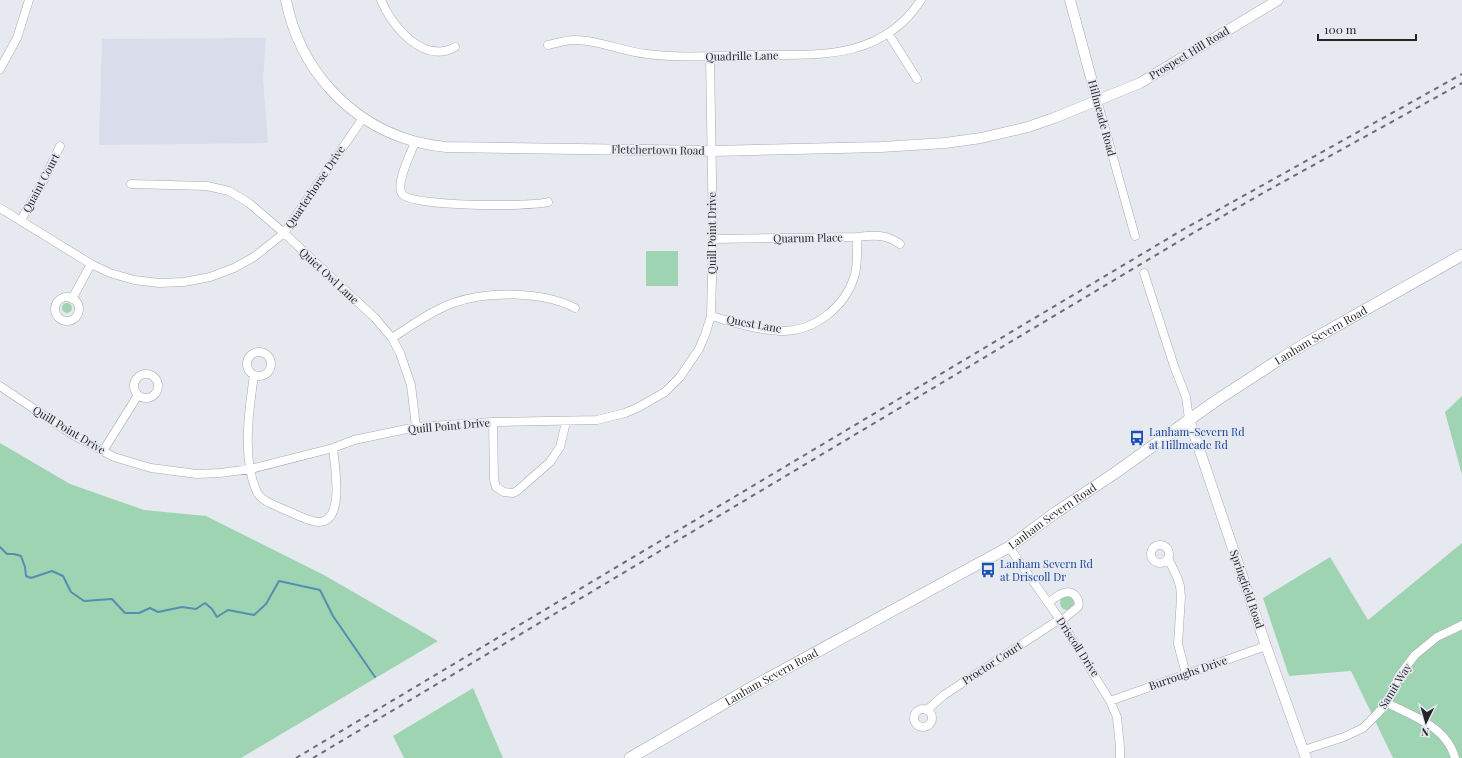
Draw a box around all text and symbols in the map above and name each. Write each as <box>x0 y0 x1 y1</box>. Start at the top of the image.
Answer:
scale bar <box>1318 16 1416 42</box>
text: 100 m <box>1324 21 1357 37</box>
street label: Prospect Hill Road <box>1146 22 1232 83</box>
street label: Quadrille Lane <box>705 47 779 64</box>
street label: Hillmeade Road <box>1085 78 1120 158</box>
street label: Fletchertown Road <box>611 141 706 158</box>
street label: Quarterhorse Drive <box>281 142 348 231</box>
street label: Quaint Court <box>19 150 62 215</box>
street label: Quill Point Drive <box>704 191 719 274</box>
street label: Quarum Place <box>773 229 843 246</box>
street label: Quiet Owl Lane <box>296 244 363 307</box>
street label: Lanham Severn Road <box>1272 302 1370 368</box>
street label: Quest Lane <box>725 311 783 336</box>
street label: Quill Point Drive <box>30 402 109 457</box>
street label: Quill Point Drive <box>407 414 491 437</box>
place label: Lanham-Severn Rd at Hillmeade Rd <box>1149 424 1245 452</box>
bus stop icon: Lanham-Severn Rd at Hillmeade Rd <box>1128 429 1146 447</box>
street label: Lanham Severn Road <box>1005 479 1100 552</box>
street label: Springfield Road <box>1227 547 1268 631</box>
place label: Lanham Severn Rd at Driscoll Dr <box>1000 556 1094 584</box>
bus stop icon: Lanham Severn Rd at Driscoll Dr <box>979 561 997 579</box>
street label: Driscoll Drive <box>1054 614 1104 680</box>
street label: Proctor Court <box>959 638 1025 688</box>
street label: Lanham Severn Road <box>722 644 821 708</box>
street label: Burroughs Drive <box>1147 652 1229 693</box>
street label: Samit Way <box>1375 660 1415 711</box>
north arrow <box>1406 702 1446 742</box>
text: N <box>1420 725 1430 740</box>

